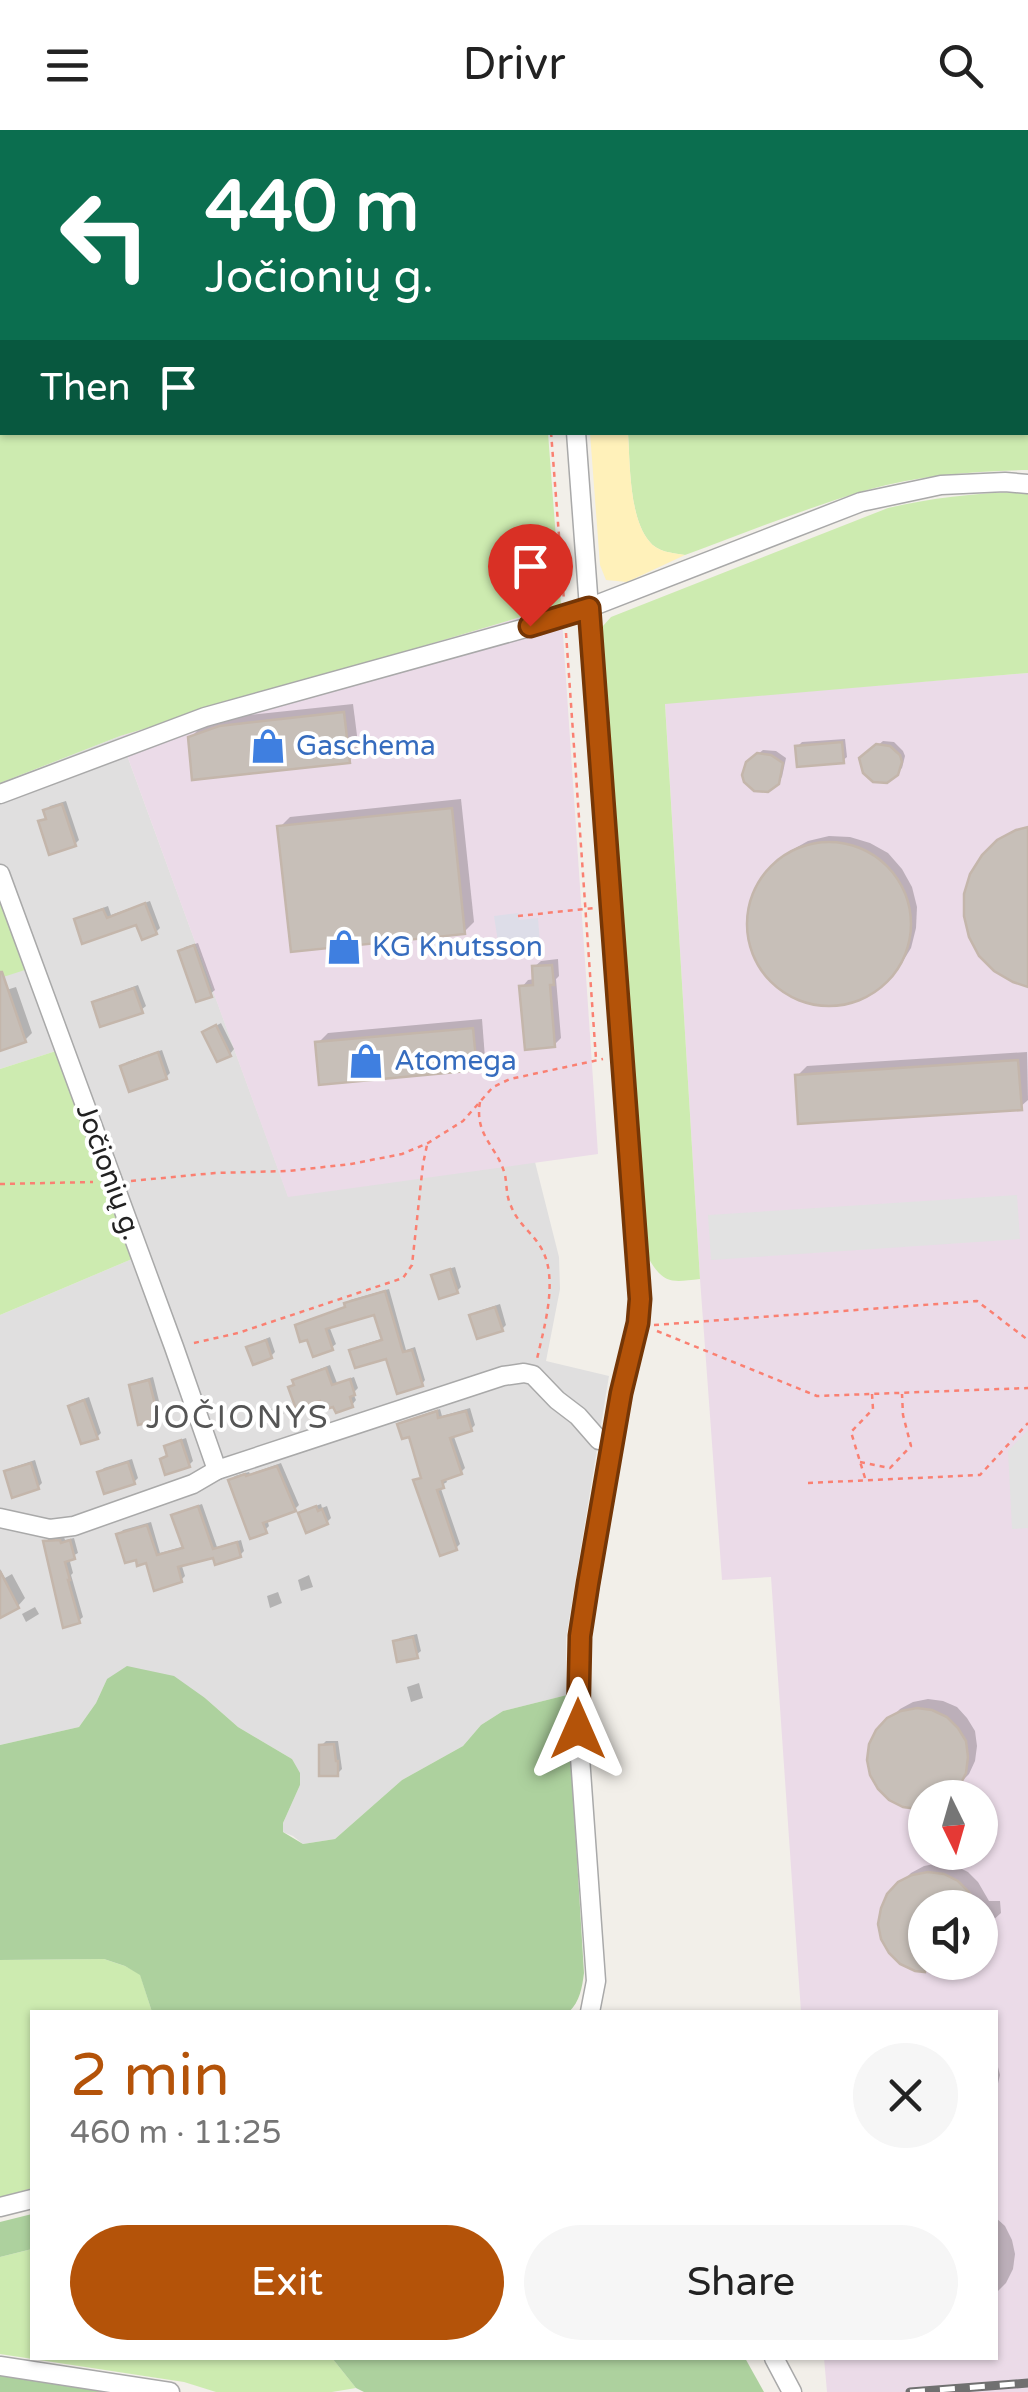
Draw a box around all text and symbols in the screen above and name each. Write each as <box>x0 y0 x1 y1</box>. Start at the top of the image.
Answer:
icon: menu <box>40 38 95 93</box>
text: Drivr <box>463 38 565 92</box>
icon: search <box>933 38 988 93</box>
text: 440 m <box>205 166 419 250</box>
icon: left <box>40 170 170 300</box>
text: Jočionių g. <box>205 251 434 305</box>
icon: arrive <box>151 360 206 415</box>
text: Then <box>40 365 131 411</box>
pin <box>488 524 573 627</box>
icon: arrive <box>503 539 558 594</box>
shop icon: Gaschema <box>249 727 287 765</box>
place label: Gaschema <box>296 729 436 763</box>
shop icon: KG Knutsson <box>325 928 363 966</box>
place label: KG Knutsson <box>372 930 543 964</box>
shop icon: Atomega <box>347 1042 385 1080</box>
place label: Atomega <box>394 1044 517 1078</box>
street label: Jočionių g. <box>69 1099 149 1245</box>
district label: JOČIONYS <box>146 1399 330 1437</box>
position arrow <box>526 1677 630 1781</box>
north arrow <box>908 1780 998 1870</box>
map controls <box>908 1780 998 1980</box>
button: sound <box>908 1890 998 1980</box>
text: 2 min <box>70 2040 230 2112</box>
button: close <box>853 2043 958 2148</box>
text: 460 m · 11:25 <box>70 2114 282 2152</box>
button: Exit <box>70 2225 504 2340</box>
button: Share <box>524 2225 958 2340</box>

